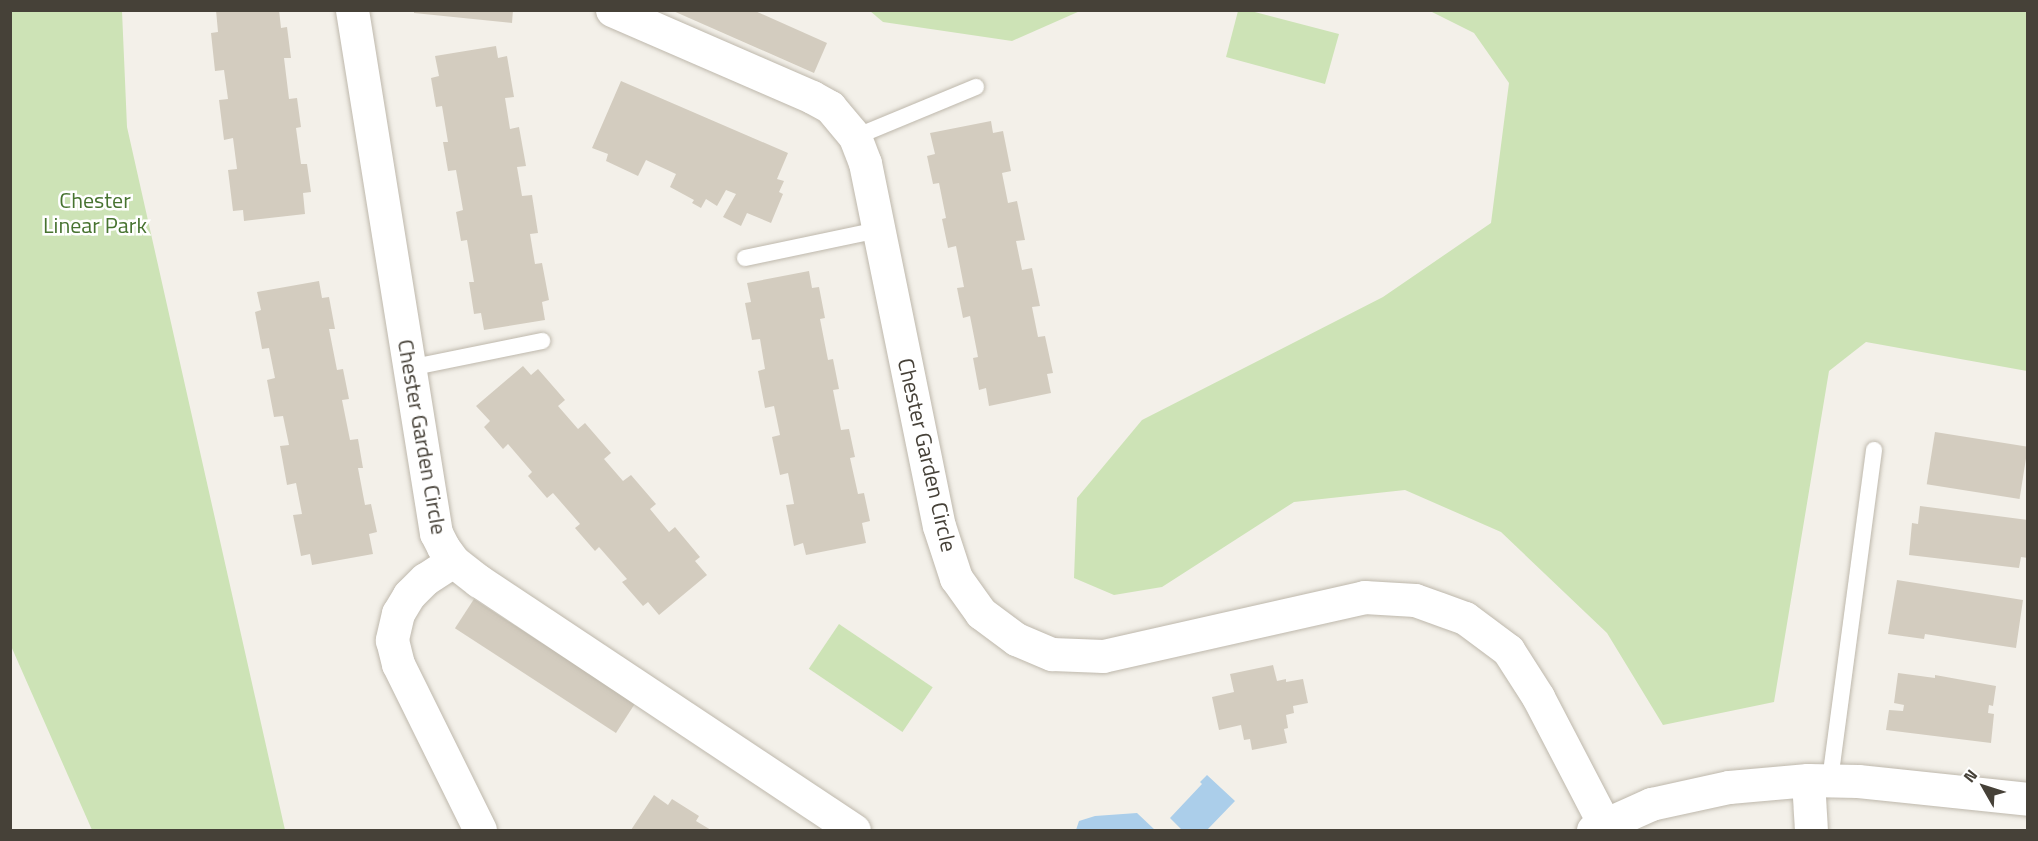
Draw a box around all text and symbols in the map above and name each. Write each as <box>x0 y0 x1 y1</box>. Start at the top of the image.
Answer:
park label: Chester Linear Park <box>43 187 147 238</box>
street label: Chester Garden Circle <box>392 337 452 537</box>
street label: Chester Garden Circle <box>892 356 962 554</box>
north arrow <box>1954 757 2014 817</box>
text: N <box>1957 764 1983 788</box>

